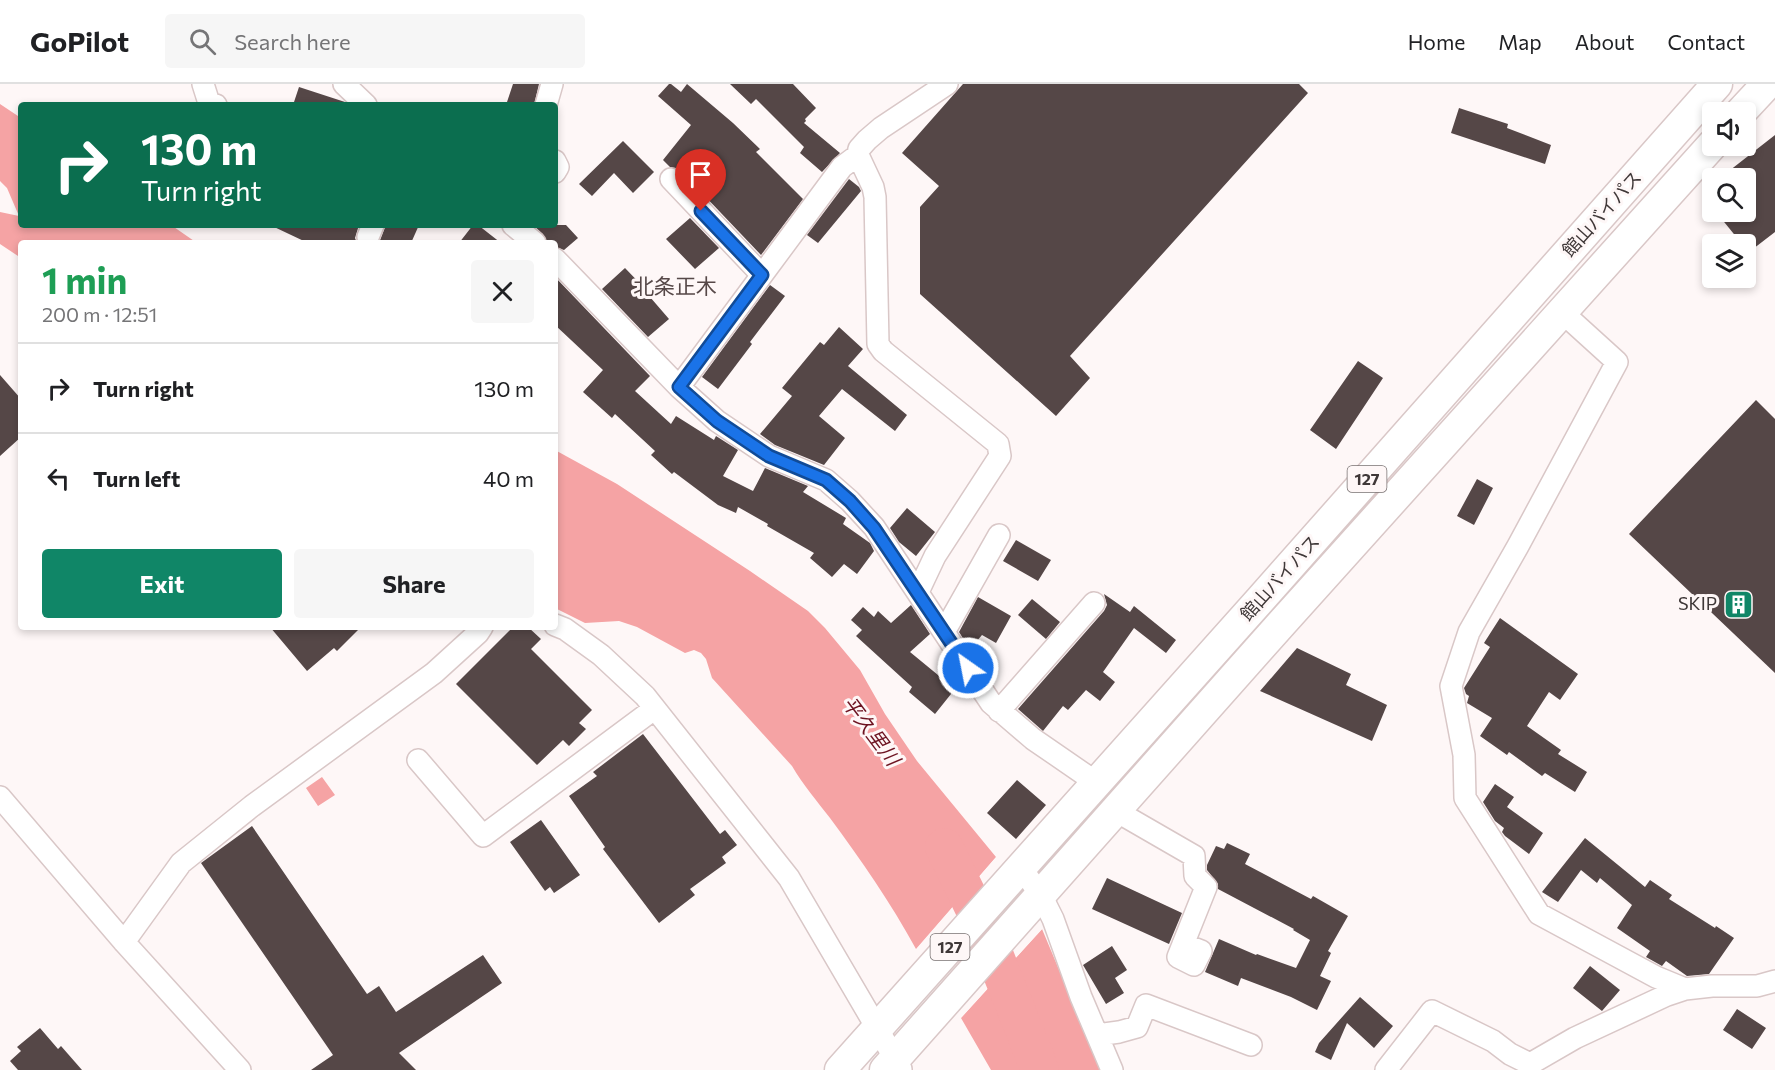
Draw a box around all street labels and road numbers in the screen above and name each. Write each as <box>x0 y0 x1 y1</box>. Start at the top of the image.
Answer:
street label: 館山バイパス <box>1557 166 1645 261</box>
road number: 127 <box>1348 466 1386 492</box>
street label: 館山バイパス <box>1235 530 1323 625</box>
road number: 127 <box>930 934 970 960</box>

